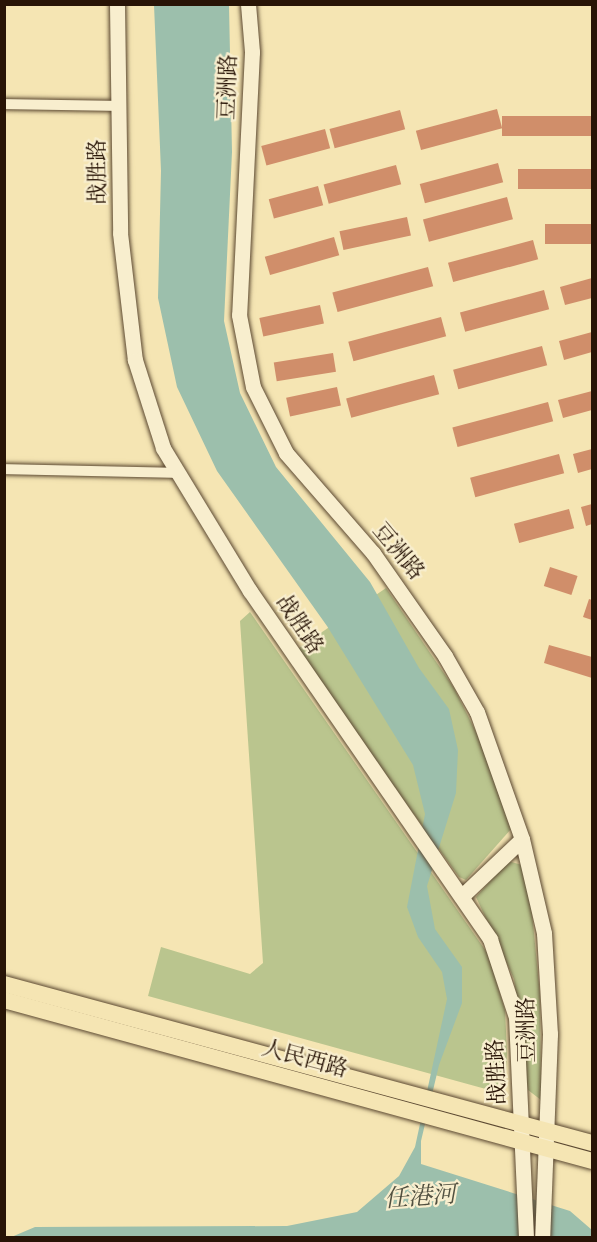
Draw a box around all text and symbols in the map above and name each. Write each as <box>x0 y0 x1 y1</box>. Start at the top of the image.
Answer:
street label: 豆洲路 <box>213 54 241 120</box>
street label: 战胜路 <box>83 139 111 205</box>
street label: 豆洲路 <box>368 517 430 585</box>
street label: 战胜路 <box>271 589 329 659</box>
street label: 豆洲路 <box>512 997 540 1063</box>
street label: 人民西路 <box>259 1034 351 1082</box>
street label: 战胜路 <box>481 1038 511 1106</box>
water label: 任港河 <box>383 1179 457 1213</box>

